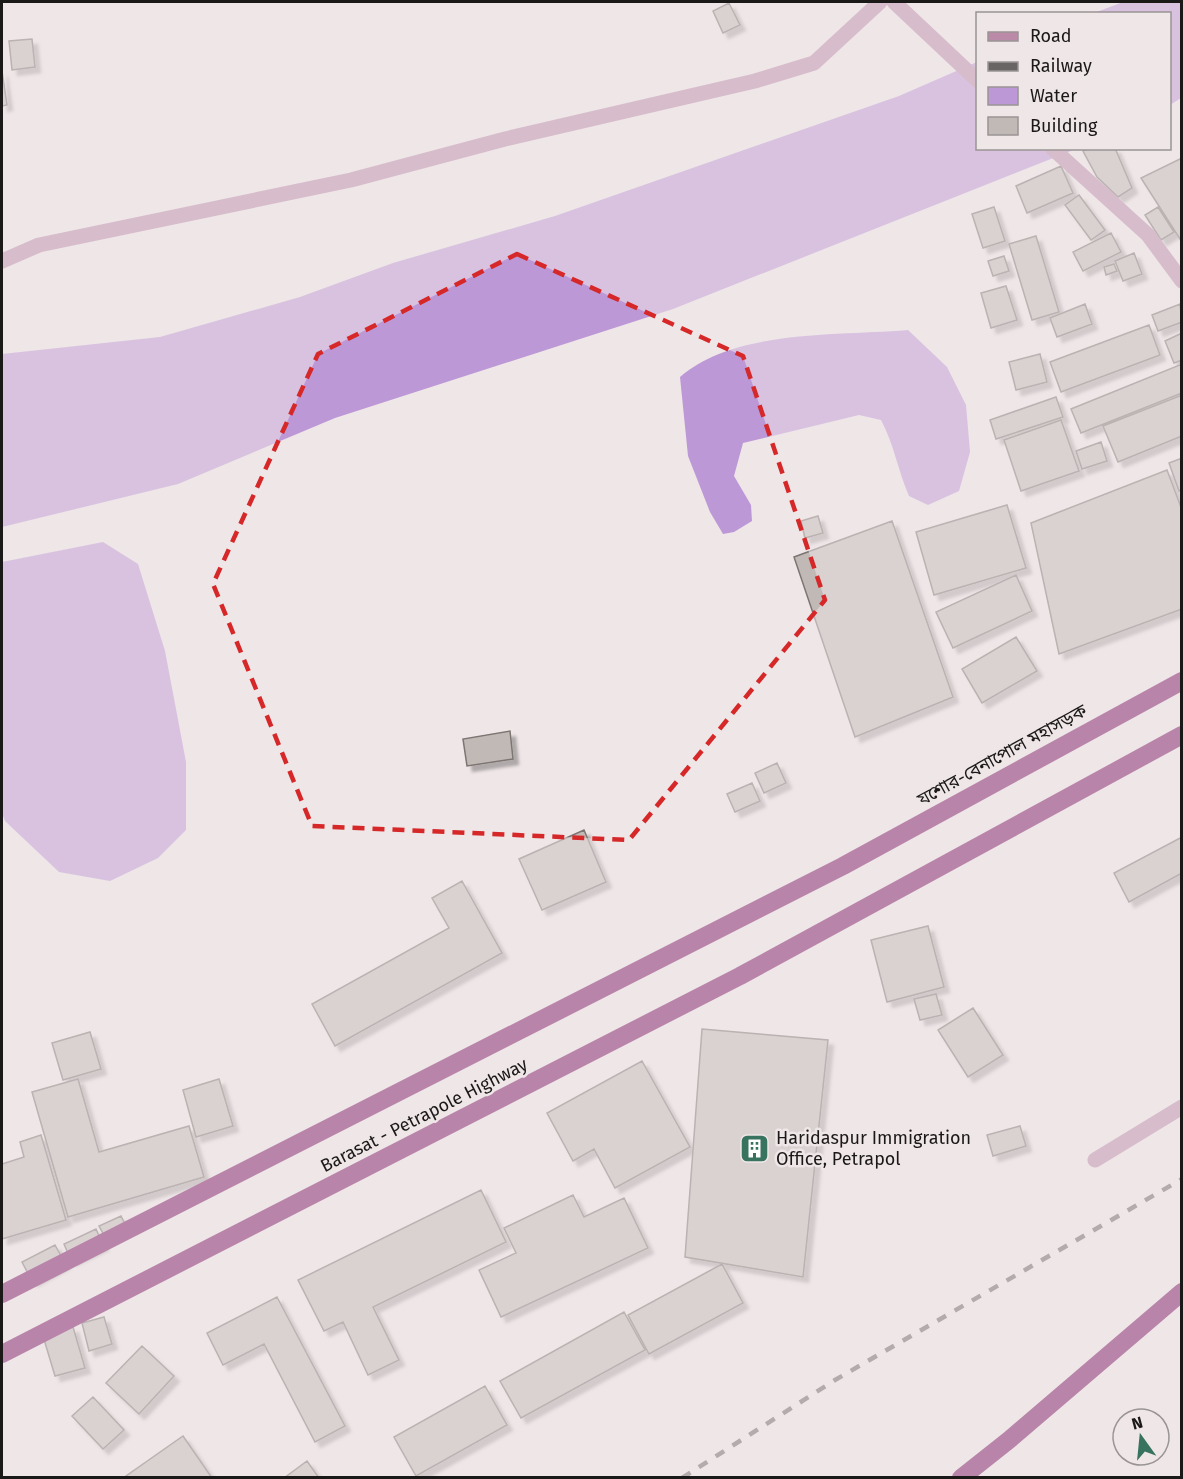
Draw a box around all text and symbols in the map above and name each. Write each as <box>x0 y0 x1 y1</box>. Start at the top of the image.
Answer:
legend <box>976 12 1171 150</box>
text: Road <box>1030 25 1072 47</box>
text: Railway <box>1030 55 1092 77</box>
text: Water <box>1030 85 1077 107</box>
text: Building <box>1030 115 1098 137</box>
street label: যশোর-বেনাপোল মহাসড়ক <box>913 699 1091 811</box>
street label: Barasat - Petrapole Highway <box>317 1053 531 1177</box>
place label: Haridaspur Immigration Office, Petrapol <box>776 1127 971 1170</box>
building icon: Haridaspur Immigration Office, Petrapol <box>739 1132 771 1164</box>
north arrow <box>1111 1407 1171 1467</box>
text: N <box>1130 1412 1145 1434</box>

